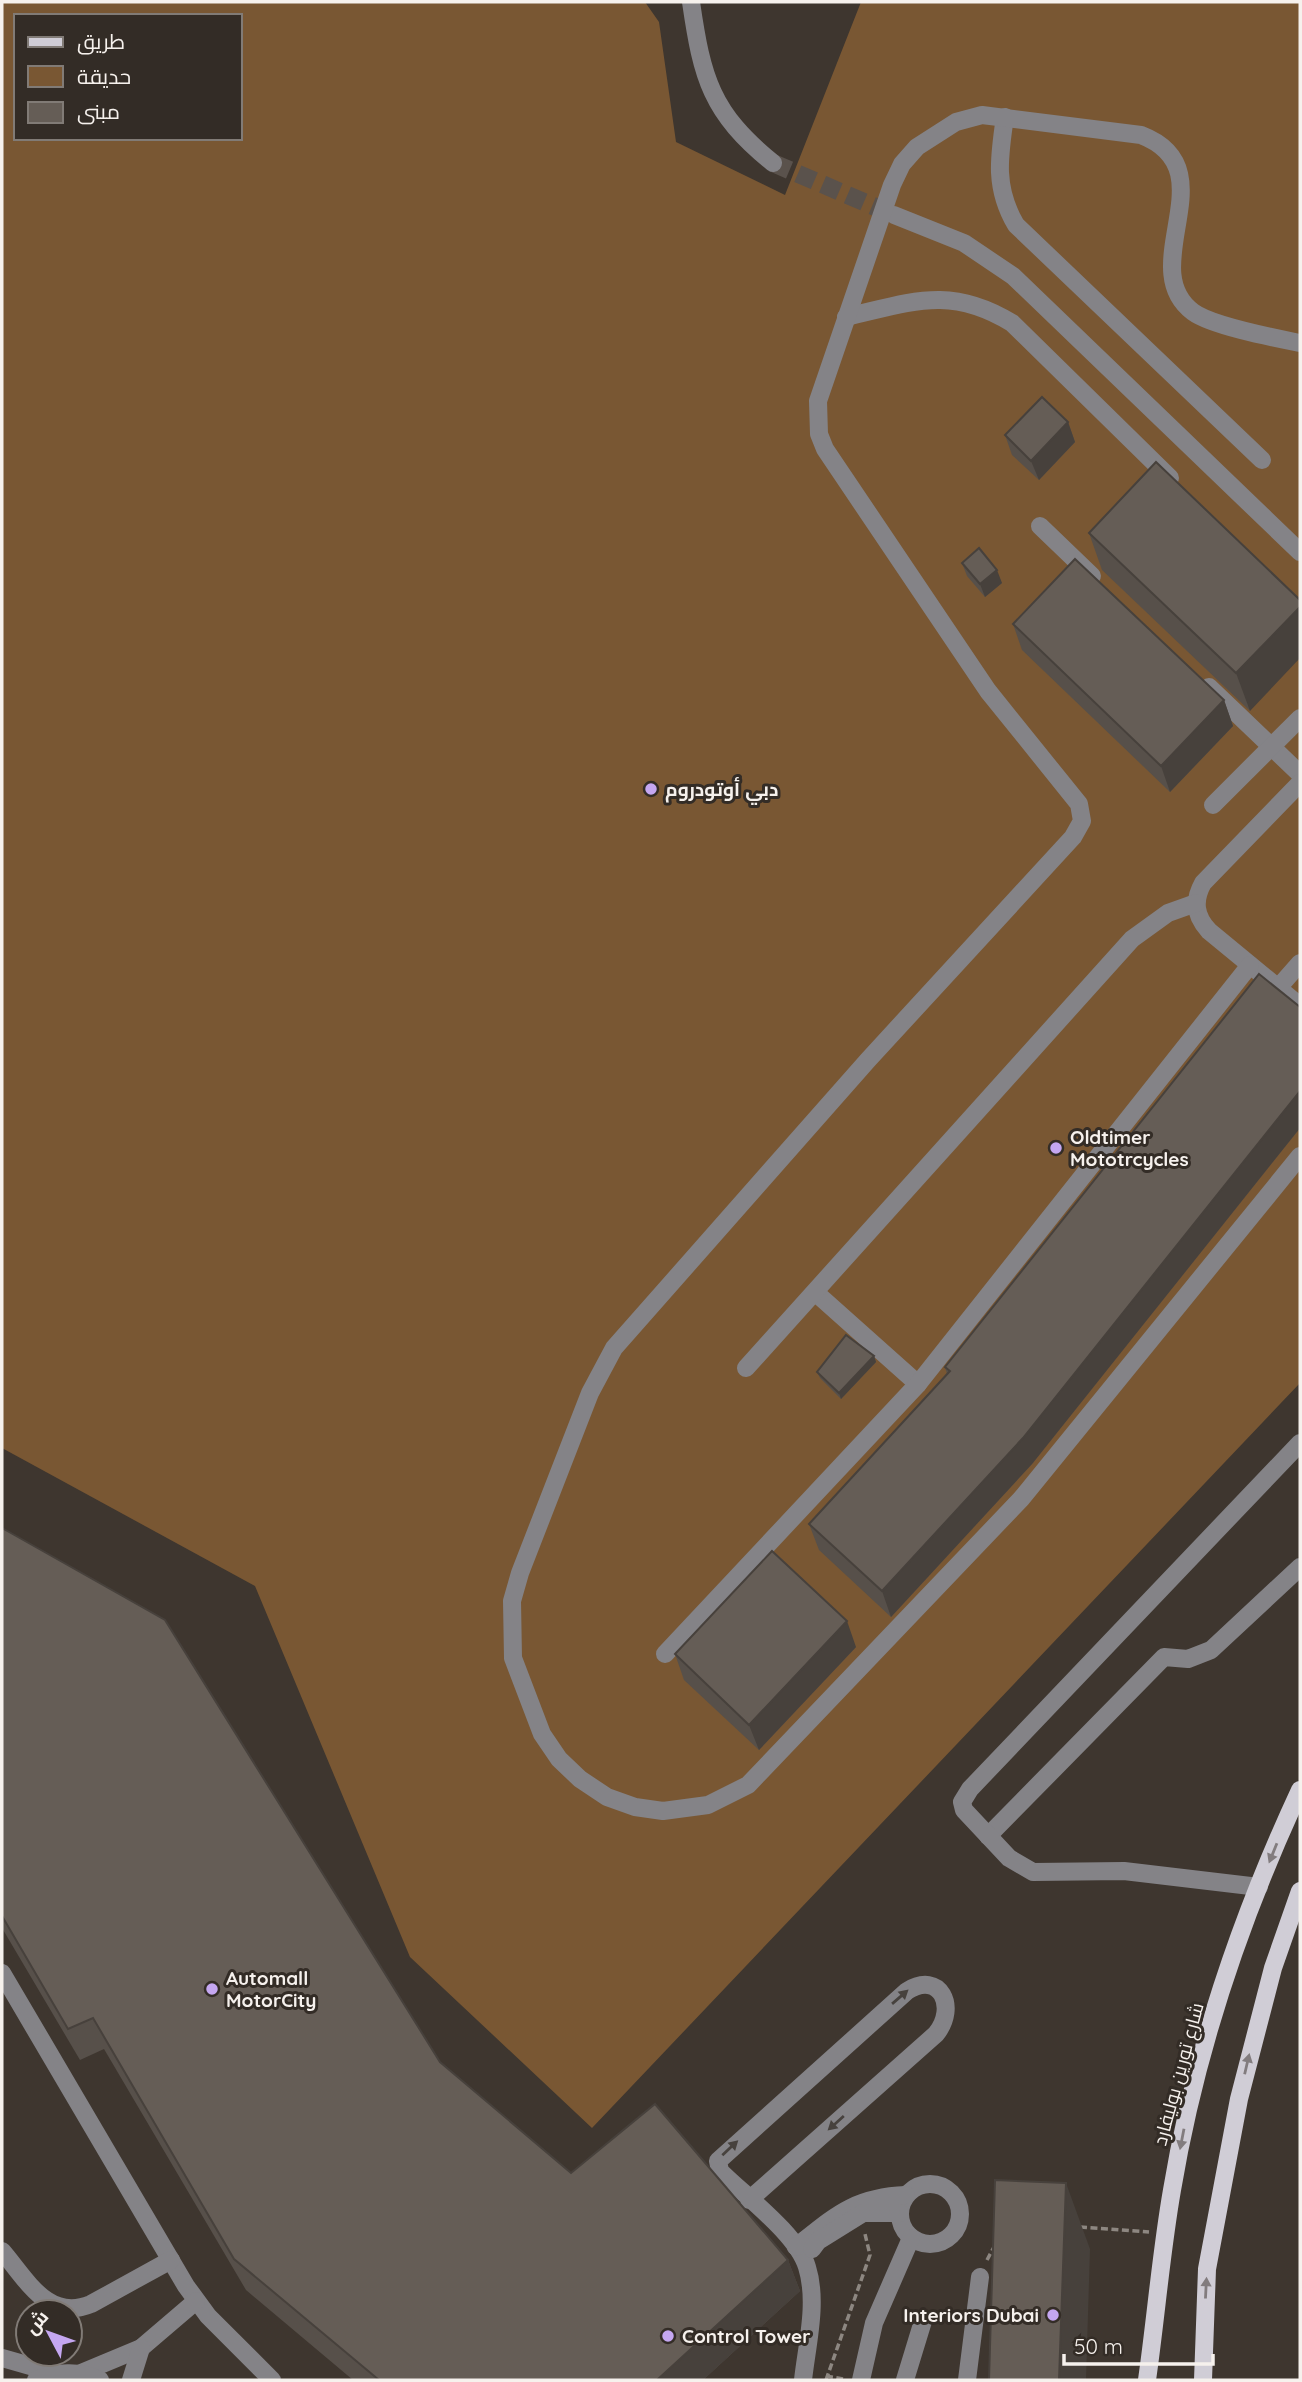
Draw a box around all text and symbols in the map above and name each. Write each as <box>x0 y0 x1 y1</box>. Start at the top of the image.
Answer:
legend <box>14 14 242 140</box>
text: طريق <box>77 28 125 55</box>
text: حديقة <box>77 63 131 89</box>
text: مبنى <box>77 98 120 125</box>
place label: دبي أوتودروم <box>665 776 778 805</box>
marker: دبي أوتودروم <box>643 781 659 797</box>
place label: Oldtimer Mototrcycles <box>1070 1125 1189 1171</box>
marker: Oldtimer Mototrcycles <box>1048 1140 1064 1156</box>
one-way arrow <box>1268 1843 1279 1864</box>
place label: Automall MotorCity <box>226 1966 317 2012</box>
marker: Automall MotorCity <box>204 1981 220 1997</box>
one-way arrow <box>891 1990 908 2005</box>
street label: شارع تورين بوليفارد <box>1147 2000 1211 2149</box>
one-way arrow <box>1242 2053 1253 2075</box>
one-way arrow <box>828 2114 845 2130</box>
one-way arrow <box>1176 2128 1187 2150</box>
one-way arrow <box>721 2141 738 2157</box>
one-way arrow <box>1201 2276 1212 2298</box>
north arrow <box>14 2298 84 2368</box>
place label: Interiors Dubai <box>903 2303 1039 2327</box>
text: ش <box>19 2305 53 2339</box>
marker: Interiors Dubai <box>1045 2307 1061 2323</box>
scale bar <box>1064 2322 1213 2366</box>
place label: Control Tower <box>682 2324 811 2348</box>
marker: Control Tower <box>660 2328 676 2344</box>
text: 50 m <box>1074 2333 1123 2359</box>

